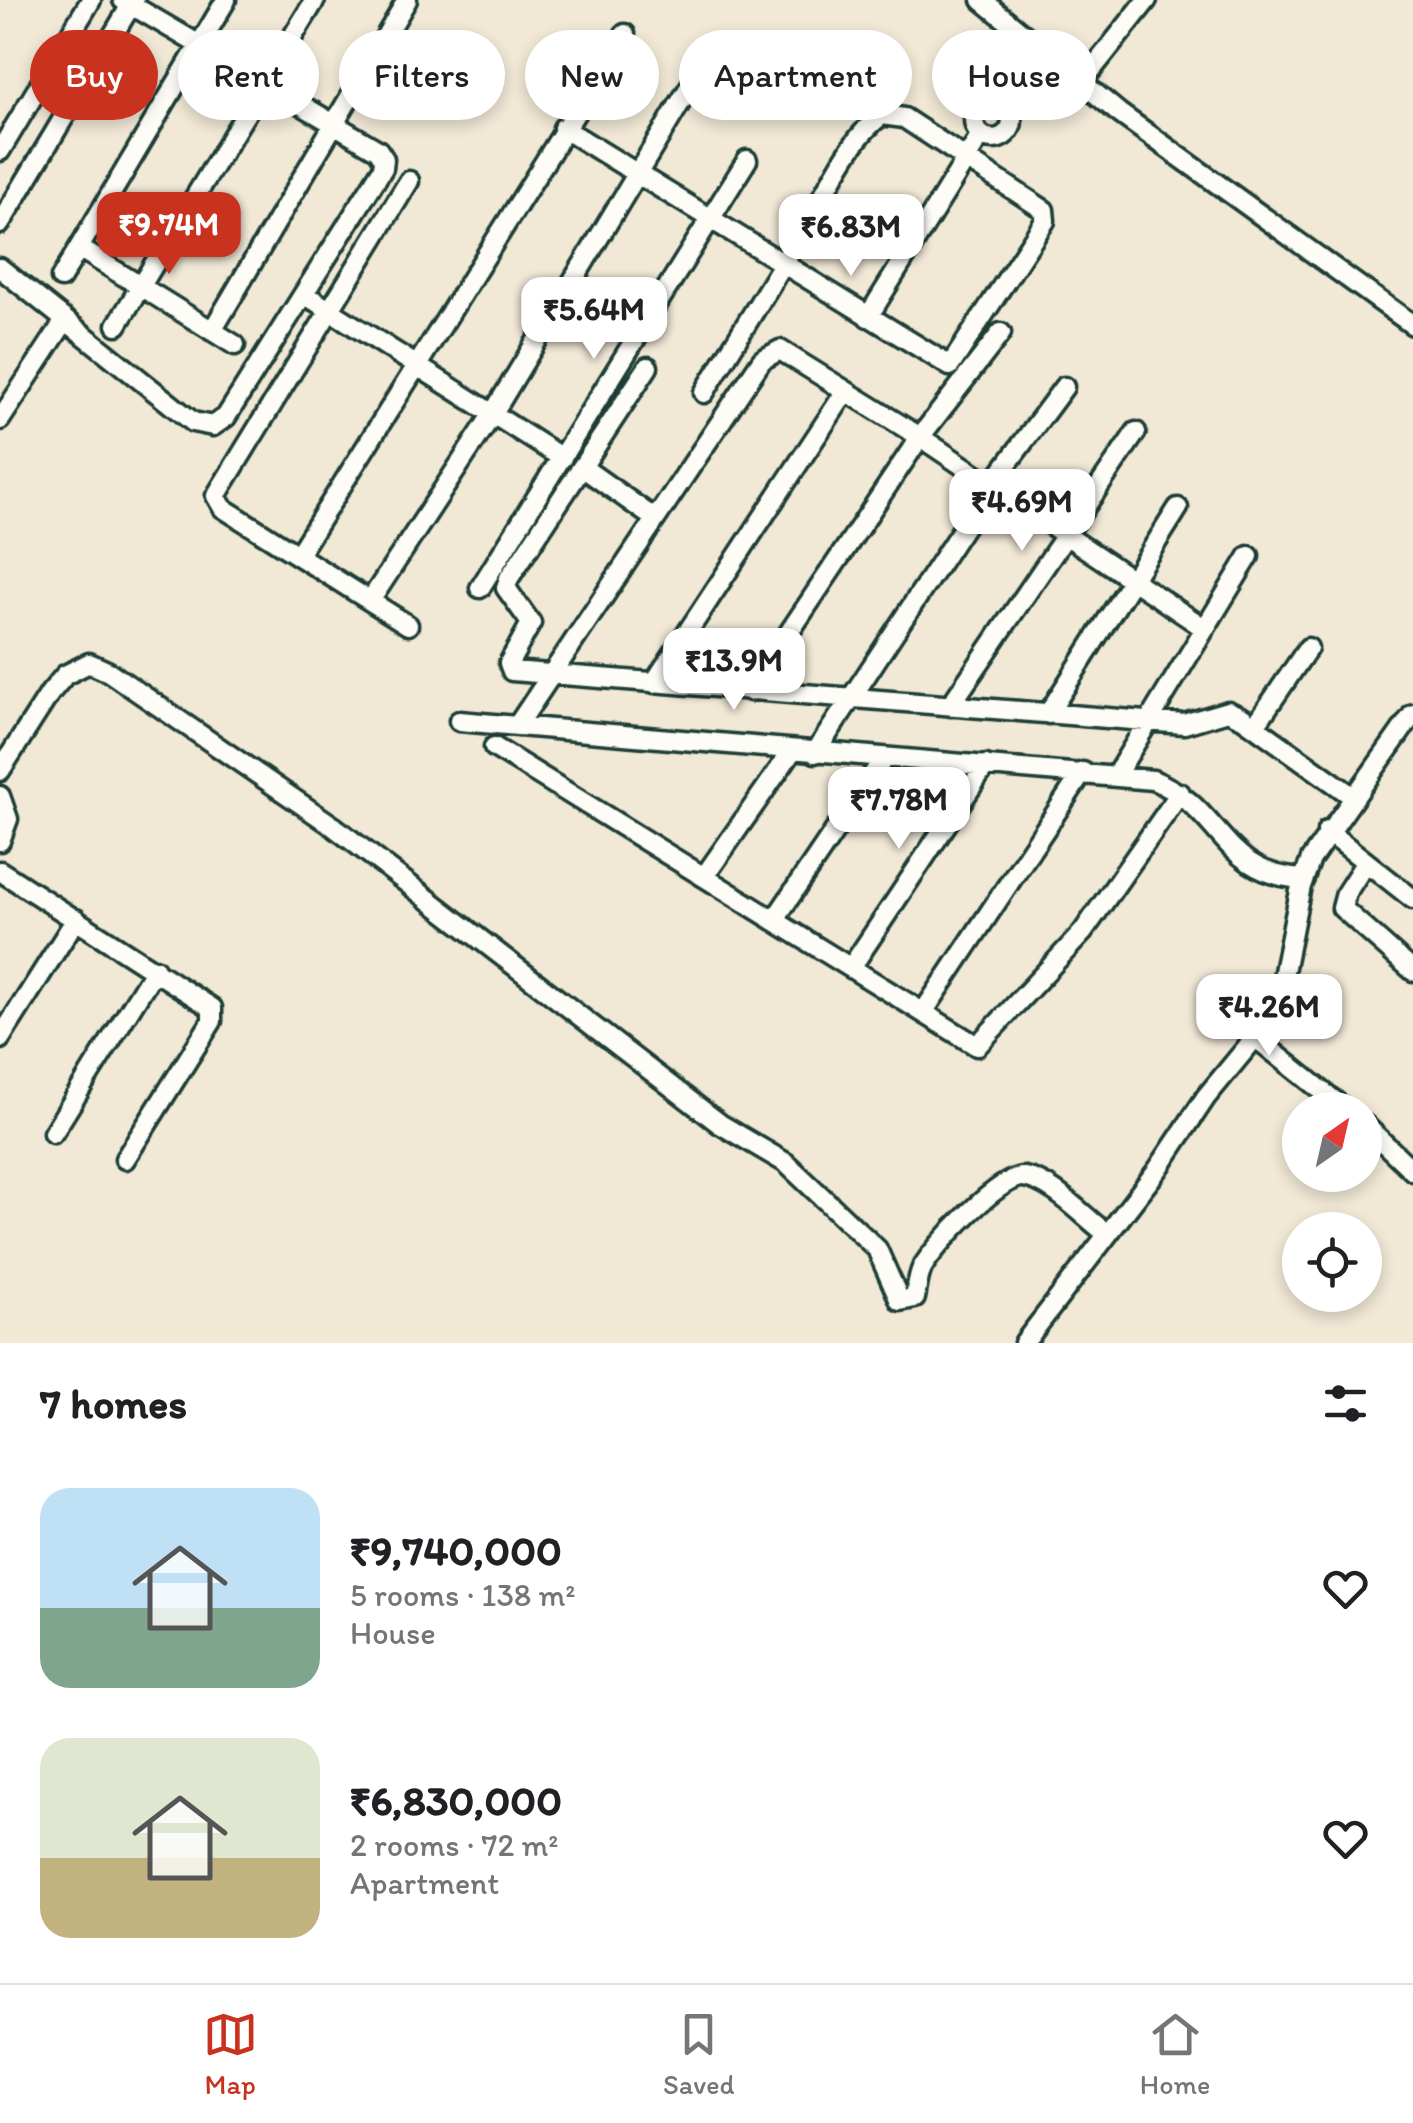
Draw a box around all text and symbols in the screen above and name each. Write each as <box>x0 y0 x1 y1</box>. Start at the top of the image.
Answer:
chip: Buy <box>30 30 158 120</box>
chip: Rent <box>178 30 319 120</box>
chip: Filters <box>339 30 505 120</box>
chip: New <box>525 30 659 120</box>
chip: Apartment <box>679 30 912 120</box>
chip: House <box>932 30 1096 120</box>
pin: ₹9.74M <box>88 192 250 277</box>
pin: ₹6.83M <box>770 194 932 279</box>
text: ₹9.74M <box>119 205 219 243</box>
text: ₹6.83M <box>801 207 901 245</box>
pin: ₹5.64M <box>513 277 675 362</box>
text: ₹5.64M <box>543 290 645 328</box>
pin: ₹4.69M <box>941 469 1103 554</box>
text: ₹4.69M <box>971 482 1073 520</box>
pin: ₹13.9M <box>653 628 815 713</box>
text: ₹13.9M <box>685 641 783 679</box>
pin: ₹7.78M <box>818 767 980 852</box>
text: ₹7.78M <box>850 780 948 818</box>
pin: ₹4.26M <box>1188 974 1350 1059</box>
text: ₹4.26M <box>1218 987 1320 1025</box>
north arrow <box>1282 1092 1382 1192</box>
map controls <box>1282 1092 1382 1312</box>
button: locate <box>1282 1212 1382 1312</box>
icon: filters <box>1318 1376 1373 1431</box>
text: 7 homes <box>40 1378 187 1429</box>
text: ₹9,740,000 <box>350 1525 562 1576</box>
icon: home <box>120 1528 240 1648</box>
icon: heart <box>1318 1561 1373 1616</box>
text: 5 rooms · 138 m² <box>350 1576 576 1614</box>
text: House <box>350 1614 436 1652</box>
text: ₹6,830,000 <box>350 1775 562 1826</box>
icon: home <box>120 1778 240 1898</box>
icon: heart <box>1318 1811 1373 1866</box>
text: 2 rooms · 72 m² <box>350 1826 558 1864</box>
text: Apartment <box>350 1864 499 1902</box>
tab: Map <box>203 2007 258 2101</box>
tab: Saved <box>663 2007 734 2101</box>
tab: Home <box>1140 2007 1210 2101</box>

